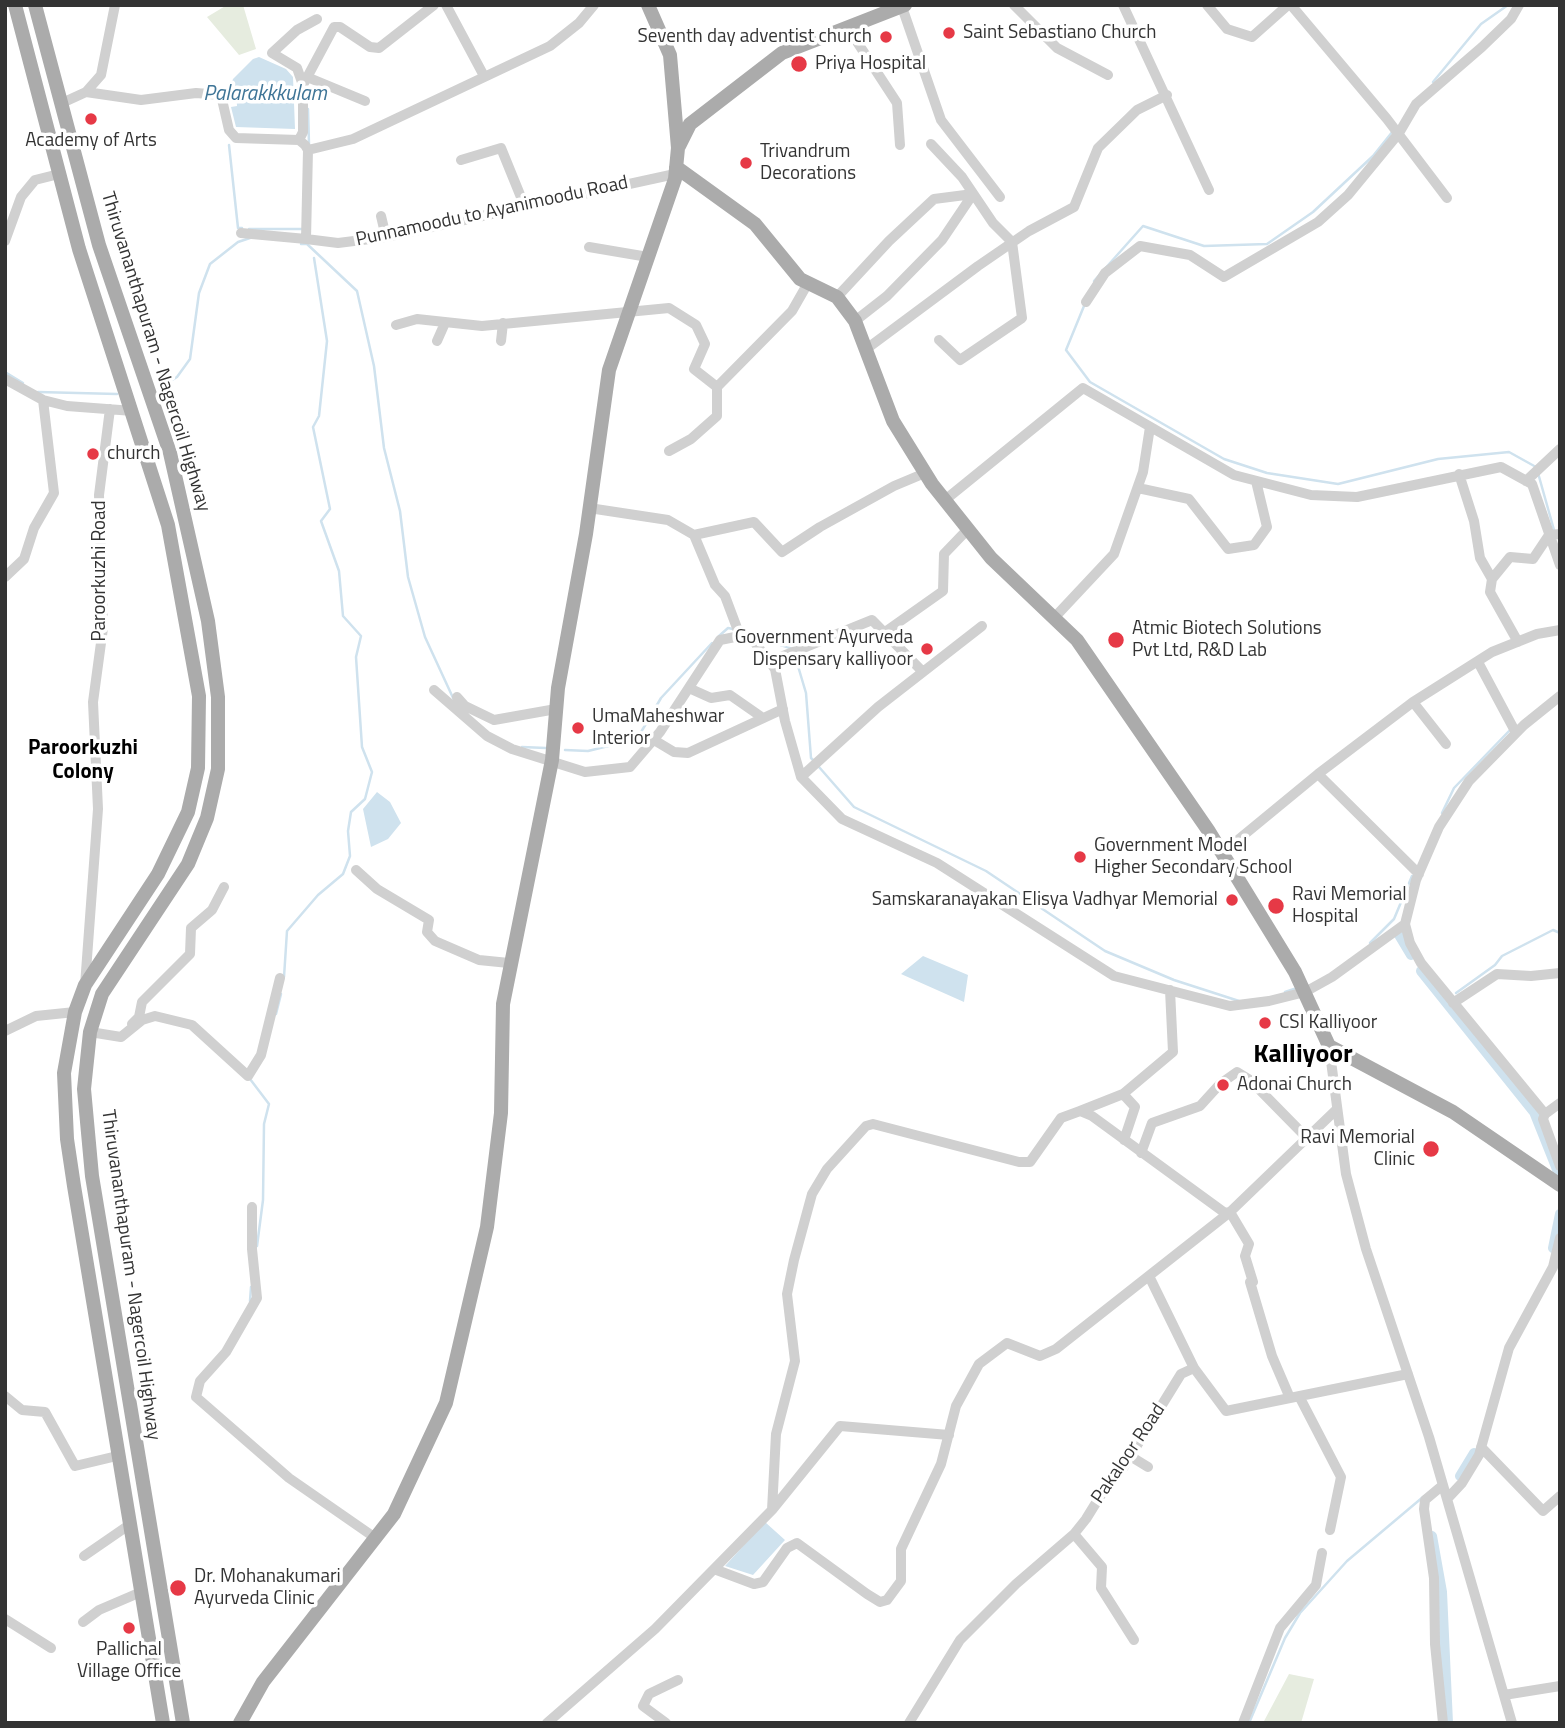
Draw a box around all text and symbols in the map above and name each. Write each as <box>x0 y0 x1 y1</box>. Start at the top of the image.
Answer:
place label: Saint Sebastiano Church <box>963 22 1156 44</box>
marker: Saint Sebastiano Church <box>941 25 957 41</box>
place label: Seventh day adventist church <box>637 26 872 48</box>
marker: Seventh day adventist church <box>878 29 894 45</box>
place label: Priya Hospital <box>815 53 926 75</box>
marker: Priya Hospital <box>789 54 809 74</box>
water label: Palarakkkulam <box>203 82 327 108</box>
marker: Academy of Arts <box>83 111 99 127</box>
place label: Academy of Arts <box>25 130 157 152</box>
place label: Trivandrum Decorations <box>760 141 856 185</box>
marker: Trivandrum Decorations <box>738 155 754 171</box>
street label: Punnamoodu to Ayanimoodu Road <box>354 172 630 252</box>
street label: Thiruvananthapuram - Nagercoil Highway <box>95 189 215 515</box>
place label: church <box>107 443 160 465</box>
marker: church <box>85 446 101 462</box>
street label: Paroorkuzhi Road <box>89 500 111 642</box>
place label: Atmic Biotech Solutions Pvt Ltd, R&D Lab <box>1132 618 1322 662</box>
place label: Government Ayurveda Dispensary kalliyoor <box>735 627 913 671</box>
marker: Atmic Biotech Solutions Pvt Ltd, R&D Lab <box>1106 630 1126 650</box>
marker: Government Ayurveda Dispensary kalliyoor <box>919 641 935 657</box>
place label: UmaMaheshwar Interior <box>592 706 724 750</box>
marker: UmaMaheshwar Interior <box>570 720 586 736</box>
district label: Paroorkuzhi Colony <box>28 736 138 786</box>
place label: Government Model Higher Secondary School <box>1094 835 1292 879</box>
marker: Government Model Higher Secondary School <box>1072 849 1088 865</box>
place label: Ravi Memorial Hospital <box>1292 884 1407 928</box>
place label: Samskaranayakan Elisya Vadhyar Memorial <box>872 889 1218 911</box>
marker: Samskaranayakan Elisya Vadhyar Memorial <box>1224 892 1240 908</box>
marker: Ravi Memorial Hospital <box>1266 896 1286 916</box>
place label: CSI Kalliyoor <box>1279 1012 1377 1034</box>
marker: CSI Kalliyoor <box>1257 1015 1273 1031</box>
district label: Kalliyoor <box>1253 1040 1353 1072</box>
place label: Adonai Church <box>1237 1074 1352 1096</box>
marker: Adonai Church <box>1215 1077 1231 1093</box>
street label: Thiruvananthapuram - Nagercoil Highway <box>96 1108 164 1442</box>
place label: Ravi Memorial Clinic <box>1300 1127 1415 1171</box>
marker: Ravi Memorial Clinic <box>1421 1139 1441 1159</box>
street label: Pakaloor Road <box>1087 1400 1171 1508</box>
place label: Dr. Mohanakumari Ayurveda Clinic <box>194 1566 341 1610</box>
marker: Dr. Mohanakumari Ayurveda Clinic <box>168 1578 188 1598</box>
marker: Pallichal Village Office <box>121 1620 137 1636</box>
place label: Pallichal Village Office <box>77 1639 181 1683</box>

